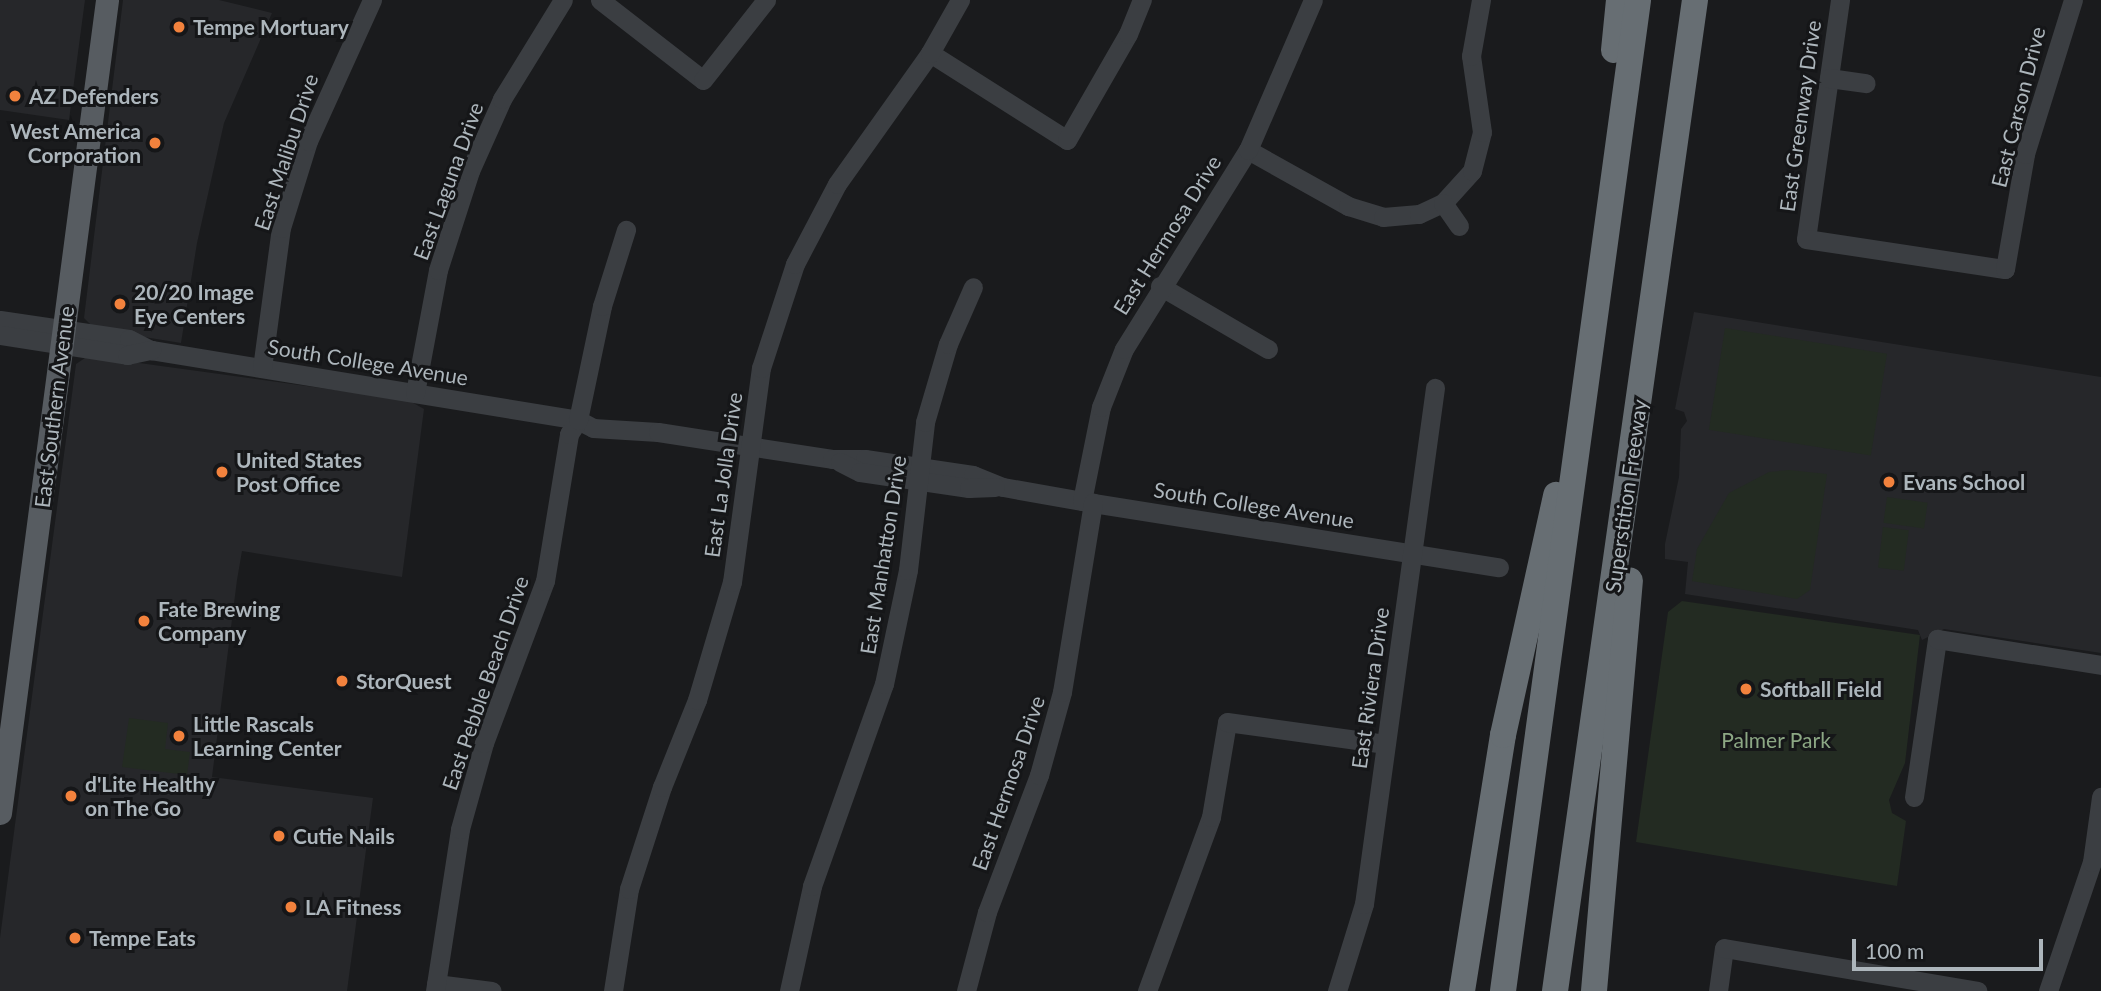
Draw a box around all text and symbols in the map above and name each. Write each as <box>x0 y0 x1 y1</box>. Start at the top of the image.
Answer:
place label: Tempe Mortuary <box>193 14 349 40</box>
street label: East Greenway Drive <box>1774 18 1826 214</box>
marker: Tempe Mortuary <box>171 19 187 35</box>
street label: East Carson Drive <box>1986 24 2050 190</box>
street label: East Malibu Drive <box>249 71 323 233</box>
place label: AZ Defenders <box>29 83 159 109</box>
marker: AZ Defenders <box>7 88 23 104</box>
street label: East Laguna Drive <box>408 99 488 263</box>
place label: West America Corporation <box>10 118 141 168</box>
marker: West America Corporation <box>147 135 163 151</box>
street label: East Hermosa Drive <box>1108 151 1226 319</box>
place label: 20/20 Image Eye Centers <box>134 279 254 329</box>
marker: 20/20 Image Eye Centers <box>112 296 128 312</box>
street label: East Southern Avenue <box>29 304 79 510</box>
street label: South College Avenue <box>266 334 470 390</box>
street label: East La Jolla Drive <box>699 390 747 560</box>
street label: Superstition Freeway <box>1600 398 1652 594</box>
place label: United States Post Office <box>236 447 362 497</box>
street label: East Manhatton Drive <box>855 454 911 656</box>
marker: United States Post Office <box>214 464 230 480</box>
place label: Evans School <box>1903 469 2025 495</box>
marker: Evans School <box>1881 474 1897 490</box>
street label: South College Avenue <box>1152 477 1356 533</box>
street label: East Pebble Beach Drive <box>437 573 533 793</box>
place label: Fate Brewing Company <box>158 596 280 646</box>
street label: East Riviera Drive <box>1346 606 1394 770</box>
marker: Fate Brewing Company <box>136 613 152 629</box>
place label: StorQuest <box>356 668 452 694</box>
marker: StorQuest <box>334 673 350 689</box>
place label: Softball Field <box>1760 676 1882 702</box>
marker: Softball Field <box>1738 681 1754 697</box>
street label: East Hermosa Drive <box>966 692 1050 874</box>
place label: Little Rascals Learning Center <box>193 711 342 761</box>
park label: Palmer Park <box>1721 727 1831 753</box>
marker: Little Rascals Learning Center <box>171 728 187 744</box>
place label: d'Lite Healthy on The Go <box>85 771 215 821</box>
marker: d'Lite Healthy on The Go <box>63 788 79 804</box>
place label: Cutie Nails <box>293 823 395 849</box>
marker: Cutie Nails <box>271 828 287 844</box>
place label: LA Fitness <box>305 894 402 920</box>
marker: LA Fitness <box>283 899 299 915</box>
place label: Tempe Eats <box>89 925 196 951</box>
scale bar <box>1856 925 2047 969</box>
marker: Tempe Eats <box>67 930 83 946</box>
text: 100 m <box>1865 938 1924 963</box>

